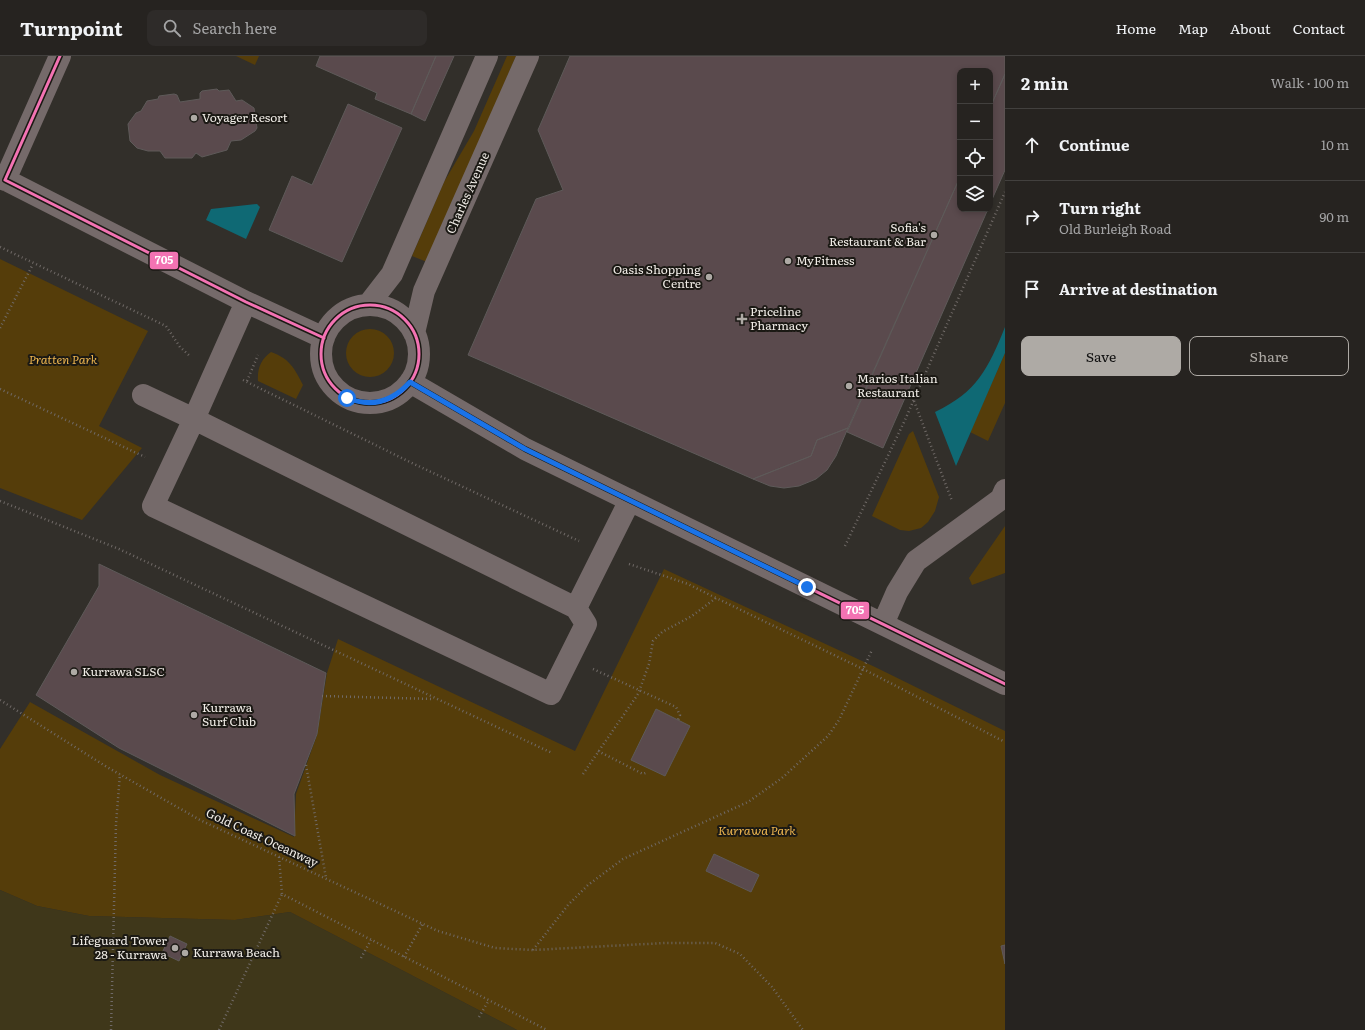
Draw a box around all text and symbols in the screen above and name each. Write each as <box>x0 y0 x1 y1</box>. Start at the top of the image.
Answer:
search box <box>147 10 427 46</box>
text: Turnpoint <box>20 14 123 42</box>
text: Search here <box>193 16 277 39</box>
icon: search <box>161 17 183 39</box>
text: Home <box>1116 18 1156 38</box>
text: Map <box>1178 18 1208 38</box>
text: About <box>1230 18 1271 38</box>
text: Contact <box>1293 18 1345 38</box>
map controls <box>957 68 993 212</box>
button: + <box>957 68 993 104</box>
text: 2 min <box>1021 70 1069 95</box>
text: Walk · 100 m <box>1271 73 1349 92</box>
button: − <box>957 104 993 140</box>
place label: Voyager Resort <box>202 108 288 126</box>
marker: Voyager Resort <box>189 113 199 123</box>
text: Continue <box>1059 133 1129 156</box>
icon: ahead <box>1021 134 1043 156</box>
text: 10 m <box>1321 135 1349 154</box>
button: locate <box>957 140 993 176</box>
street label: Charles Avenue <box>441 149 493 236</box>
button: layers <box>957 176 993 212</box>
text: Turn right <box>1059 196 1141 219</box>
icon: right <box>1021 206 1043 228</box>
text: 90 m <box>1319 207 1349 226</box>
place label: Sofia's Restaurant & Bar <box>829 218 927 250</box>
text: Old Burleigh Road <box>1059 219 1171 238</box>
marker: Sofia's Restaurant & Bar <box>929 230 939 240</box>
line badge: 705 <box>149 251 179 270</box>
text: 705 <box>155 251 173 267</box>
place label: MyFitness <box>796 251 855 269</box>
marker: MyFitness <box>783 256 793 266</box>
place label: Oasis Shopping Centre <box>613 260 701 292</box>
marker: Oasis Shopping Centre <box>704 272 714 282</box>
text: Arrive at destination <box>1059 277 1218 300</box>
icon: arrive <box>1021 278 1043 300</box>
place label: Priceline Pharmacy <box>750 302 808 334</box>
marker: Priceline Pharmacy <box>737 314 747 324</box>
button: Save <box>1021 336 1181 376</box>
button: Share <box>1189 336 1349 376</box>
park label: Pratten Park <box>29 350 98 368</box>
place label: Marios Italian Restaurant <box>857 369 938 401</box>
marker: Marios Italian Restaurant <box>844 381 854 391</box>
route start <box>338 389 356 407</box>
route end <box>798 578 816 596</box>
line badge: 705 <box>840 601 870 620</box>
text: 705 <box>846 601 864 617</box>
place label: Kurrawa SLSC <box>82 662 165 680</box>
marker: Kurrawa SLSC <box>69 667 79 677</box>
place label: Kurrawa Surf Club <box>202 698 256 730</box>
marker: Kurrawa Surf Club <box>189 710 199 720</box>
street label: Gold Coast Oceanway <box>203 803 322 871</box>
park label: Kurrawa Park <box>718 821 796 839</box>
place label: Lifeguard Tower 28 - Kurrawa <box>72 931 168 963</box>
marker: Lifeguard Tower 28 - Kurrawa <box>170 943 180 953</box>
place label: Kurrawa Beach <box>193 943 280 961</box>
marker: Kurrawa Beach <box>180 948 190 958</box>

